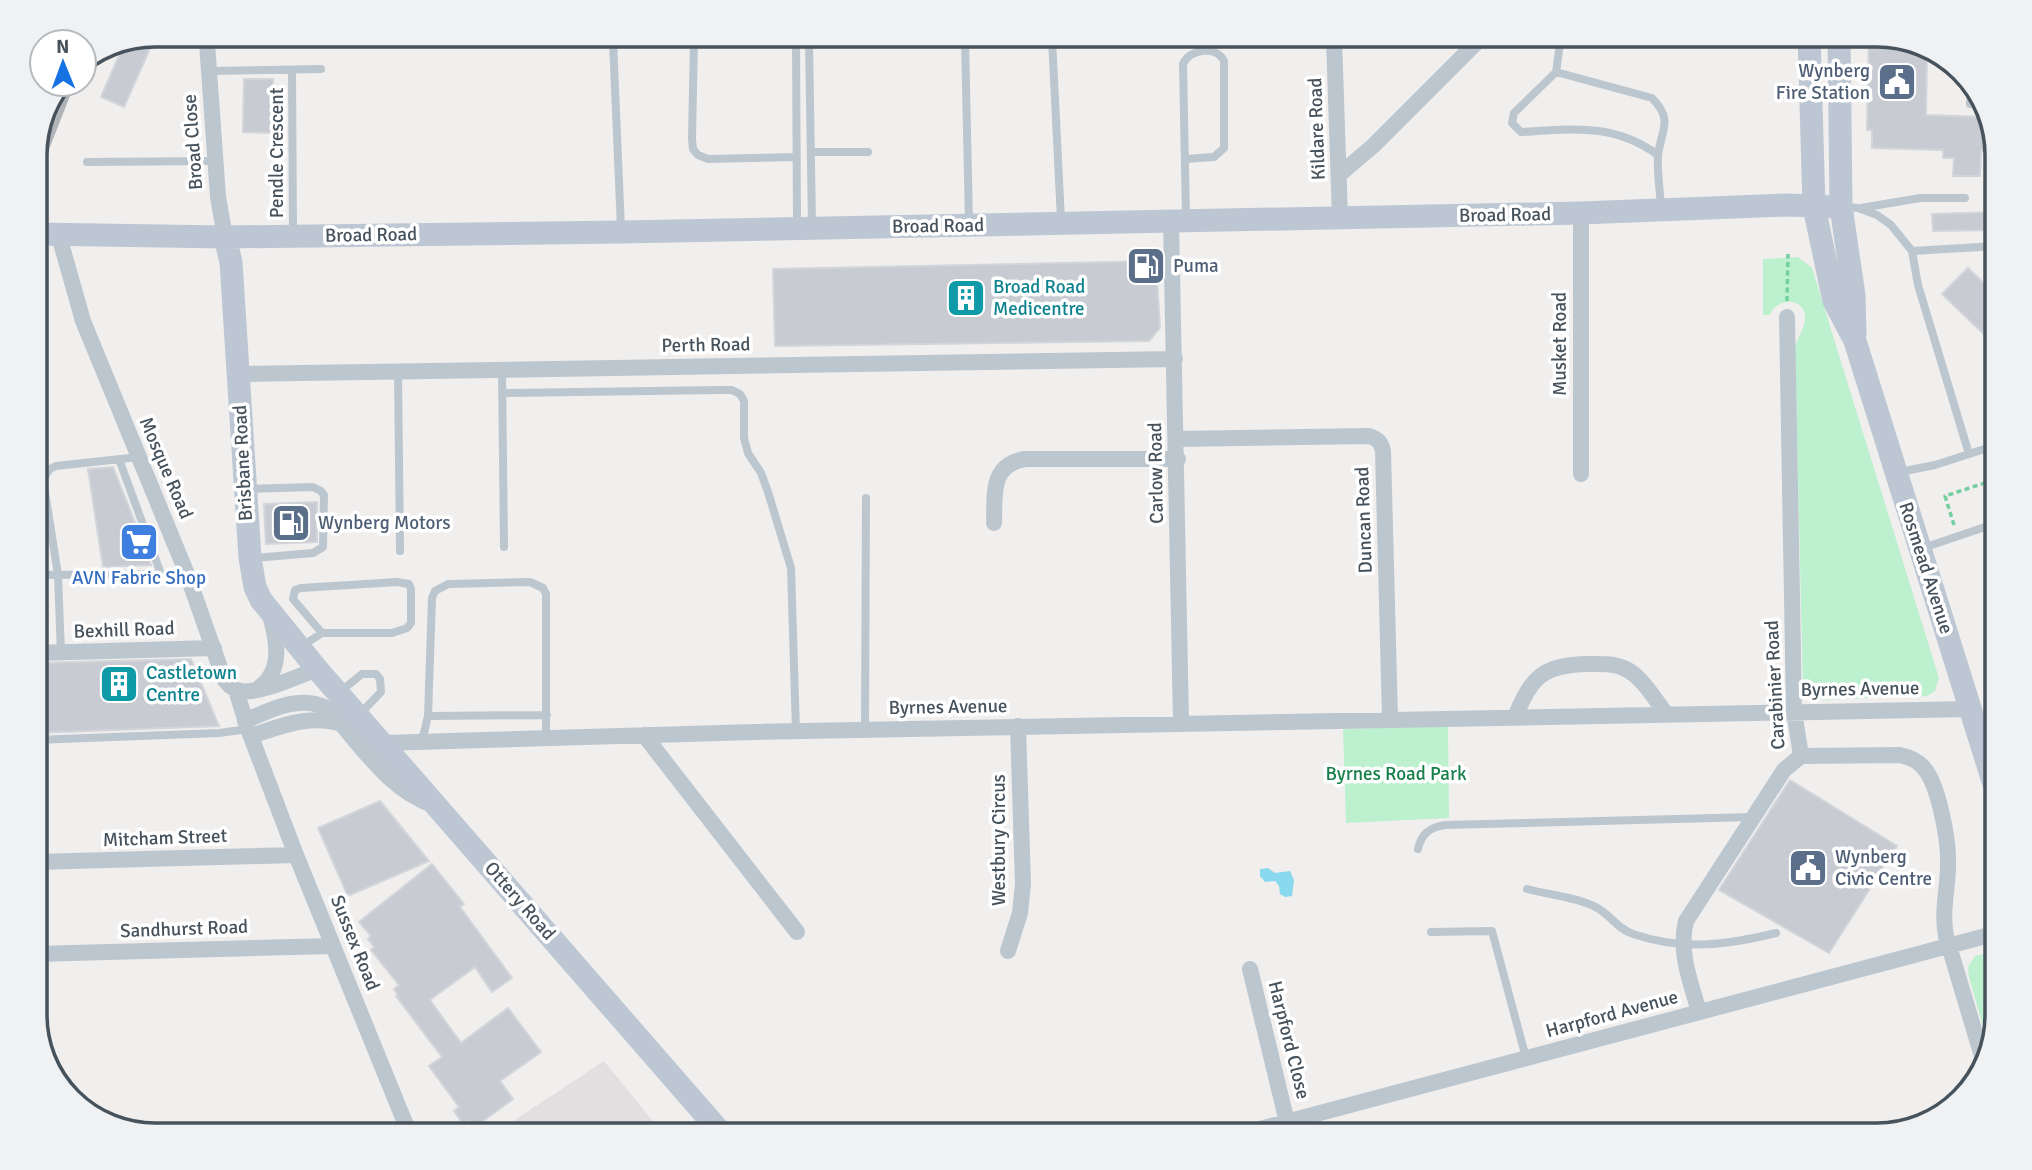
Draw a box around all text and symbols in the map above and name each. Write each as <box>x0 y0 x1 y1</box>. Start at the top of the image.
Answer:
north arrow <box>28 28 98 98</box>
text: N <box>56 35 70 59</box>
place label: Wynberg Fire Station <box>1776 59 1870 105</box>
public building icon: Wynberg Fire Station <box>1876 61 1918 103</box>
street label: Kildare Road <box>1303 77 1331 181</box>
street label: Pendle Crescent <box>265 87 289 218</box>
street label: Broad Close <box>178 93 208 191</box>
street label: Broad Road <box>1459 202 1551 228</box>
street label: Broad Road <box>892 213 984 239</box>
street label: Broad Road <box>325 222 417 248</box>
fuel station icon: Puma <box>1125 245 1167 287</box>
place label: Puma <box>1173 254 1219 278</box>
place label: Broad Road Medicentre <box>993 275 1085 321</box>
building icon: Broad Road Medicentre <box>945 277 987 319</box>
street label: Musket Road <box>1548 292 1572 396</box>
street label: Perth Road <box>661 332 751 358</box>
street label: Brisbane Road <box>228 404 258 522</box>
street label: Mosque Road <box>134 413 198 523</box>
street label: Carlow Road <box>1143 422 1169 524</box>
street label: Duncan Road <box>1350 466 1378 574</box>
street label: Rosmead Avenue <box>1893 499 1959 637</box>
fuel station icon: Wynberg Motors <box>270 502 312 544</box>
place label: Wynberg Motors <box>318 511 451 535</box>
supermarket icon: AVN Fabric Shop <box>118 521 160 563</box>
place label: AVN Fabric Shop <box>72 566 206 590</box>
street label: Bexhill Road <box>73 616 175 644</box>
street label: Carabinier Road <box>1760 620 1790 750</box>
place label: Castletown Centre <box>146 661 237 707</box>
building icon: Castletown Centre <box>98 663 140 705</box>
street label: Byrnes Avenue <box>1800 676 1920 702</box>
street label: Byrnes Avenue <box>888 694 1008 720</box>
park label: Byrnes Road Park <box>1326 762 1467 786</box>
street label: Westbury Circus <box>987 774 1011 906</box>
street label: Mitcham Street <box>102 824 228 852</box>
place label: Wynberg Civic Centre <box>1835 845 1932 891</box>
public building icon: Wynberg Civic Centre <box>1787 847 1829 889</box>
street label: Ottery Road <box>479 857 561 945</box>
street label: Sussex Road <box>325 892 385 994</box>
street label: Sandhurst Road <box>120 915 248 943</box>
street label: Harpford Close <box>1263 978 1315 1102</box>
street label: Harpford Avenue <box>1543 985 1681 1043</box>

